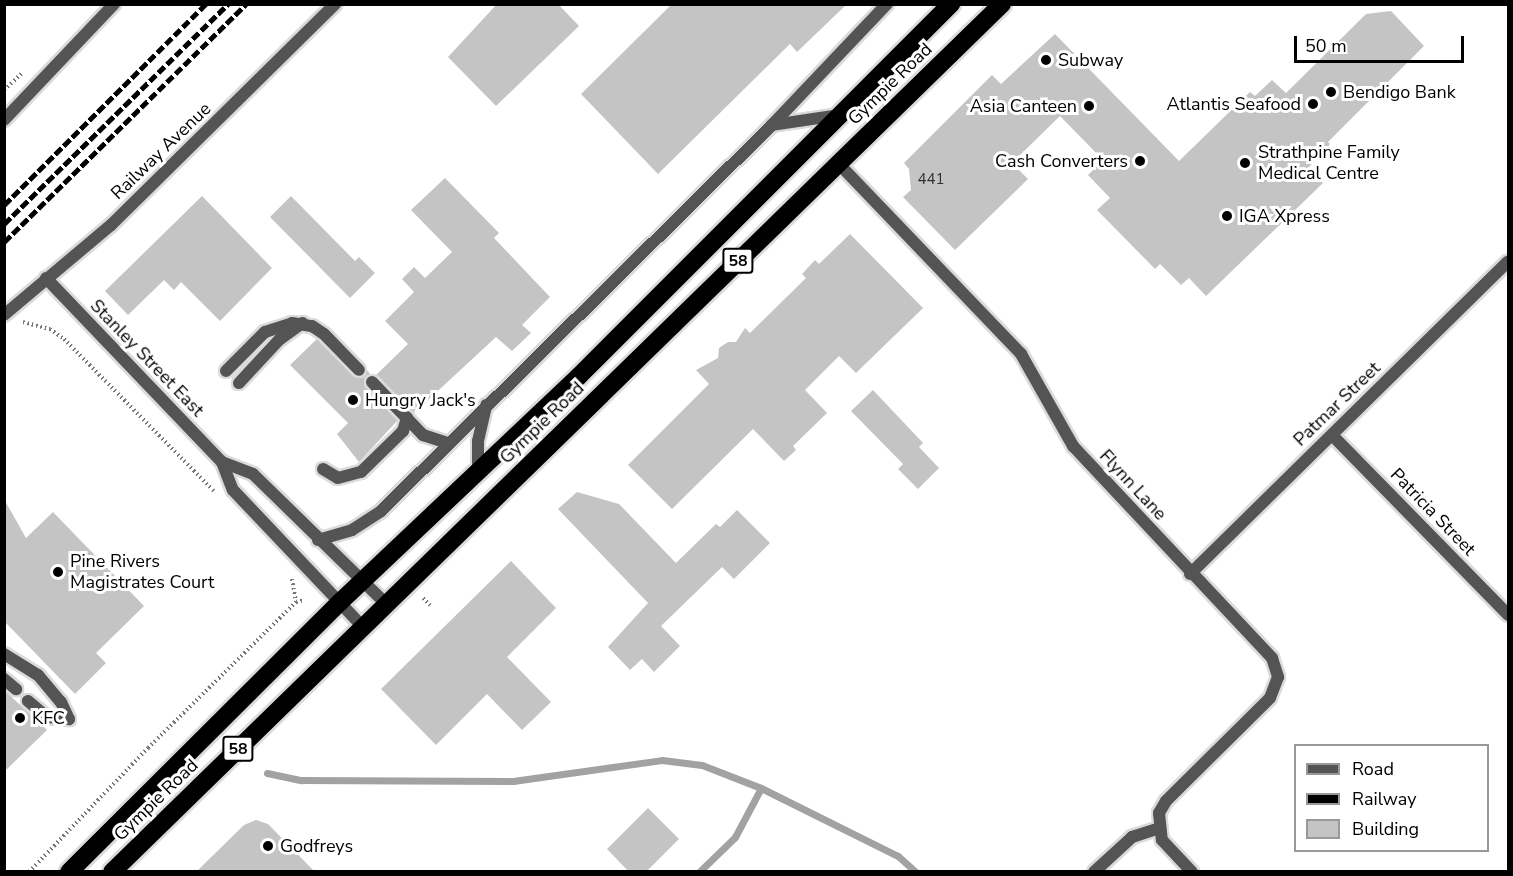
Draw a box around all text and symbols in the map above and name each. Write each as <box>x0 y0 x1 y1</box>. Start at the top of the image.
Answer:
scale bar <box>1297 24 1466 62</box>
text: 50 m <box>1305 34 1347 58</box>
street label: Gympie Road <box>843 39 937 129</box>
place label: Subway <box>1058 49 1123 71</box>
marker: Subway <box>1039 53 1053 67</box>
place label: Bendigo Bank <box>1343 81 1456 103</box>
marker: Bendigo Bank <box>1324 85 1338 99</box>
place label: Atlantis Seafood <box>1167 93 1301 115</box>
place label: Asia Canteen <box>970 95 1077 117</box>
marker: Atlantis Seafood <box>1306 97 1320 111</box>
street label: Railway Avenue <box>107 98 215 204</box>
marker: Asia Canteen <box>1082 99 1096 113</box>
place label: Strathpine Family Medical Centre <box>1258 142 1400 184</box>
place label: Cash Converters <box>995 150 1128 172</box>
marker: Cash Converters <box>1133 154 1147 168</box>
marker: Strathpine Family Medical Centre <box>1236 154 1254 172</box>
house number: 441 <box>918 171 944 189</box>
place label: IGA Xpress <box>1239 205 1330 227</box>
marker: IGA Xpress <box>1220 209 1234 223</box>
road number: 58 <box>722 248 754 274</box>
street label: Stanley Street East <box>86 295 208 421</box>
street label: Patmar Street <box>1289 357 1385 451</box>
street label: Gympie Road <box>495 378 589 468</box>
place label: Hungry Jack's <box>365 389 476 411</box>
marker: Hungry Jack's <box>346 393 360 407</box>
street label: Flynn Lane <box>1095 445 1171 525</box>
street label: Patricia Street <box>1386 464 1480 560</box>
place label: Pine Rivers Magistrates Court <box>70 551 214 594</box>
marker: Pine Rivers Magistrates Court <box>51 565 65 579</box>
place label: KFC <box>32 707 65 729</box>
marker: KFC <box>13 711 27 725</box>
road number: 58 <box>222 736 254 762</box>
legend <box>1294 744 1489 852</box>
street label: Gympie Road <box>109 755 203 845</box>
text: Road <box>1352 757 1394 781</box>
text: Railway <box>1352 787 1417 811</box>
text: Building <box>1352 817 1419 841</box>
place label: Godfreys <box>280 835 353 857</box>
marker: Godfreys <box>261 839 275 853</box>

